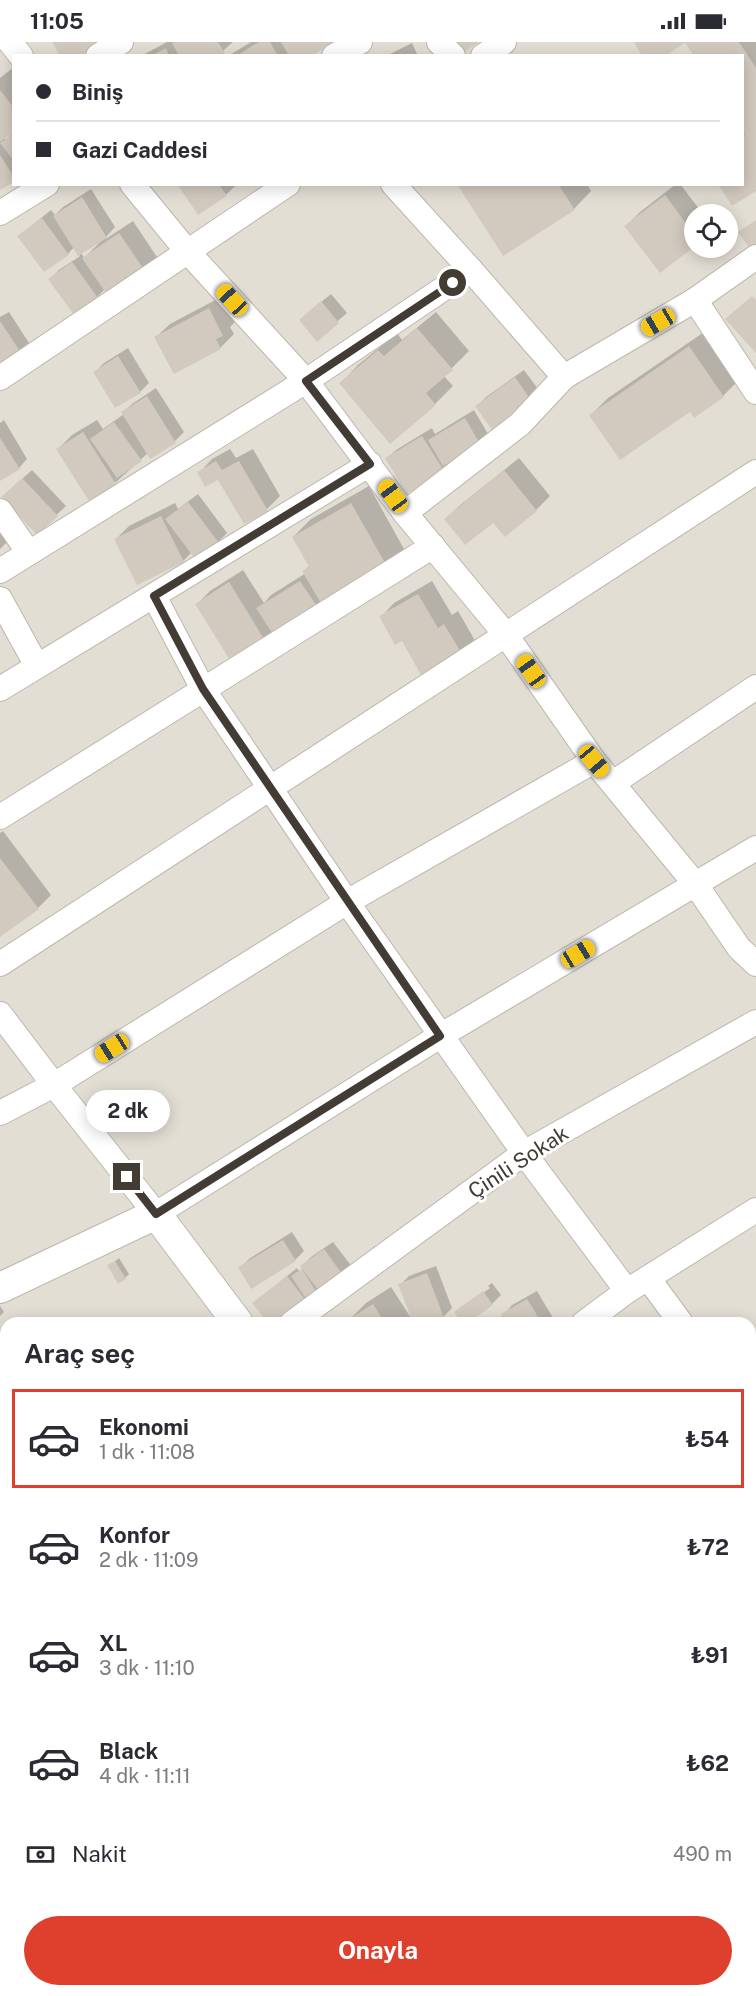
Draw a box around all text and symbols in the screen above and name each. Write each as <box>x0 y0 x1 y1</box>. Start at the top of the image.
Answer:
text: 11:05 <box>30 8 84 34</box>
text: Biniş <box>72 79 123 105</box>
text: Gazi Caddesi <box>72 137 208 163</box>
map controls <box>684 204 738 258</box>
button: locate <box>684 204 738 258</box>
route start <box>439 269 466 296</box>
car <box>213 281 251 319</box>
car <box>638 305 678 339</box>
car <box>375 476 411 516</box>
car <box>513 651 549 691</box>
car <box>576 741 612 781</box>
car <box>558 937 598 971</box>
car <box>92 1031 132 1065</box>
callout: 2 dk <box>85 1090 169 1132</box>
text: 2 dk <box>108 1099 148 1123</box>
street label: Çinili Sokak <box>463 1120 573 1204</box>
route end <box>113 1163 140 1190</box>
text: Araç seç <box>24 1337 135 1369</box>
icon: car <box>27 1412 81 1466</box>
text: Ekonomi <box>99 1414 189 1440</box>
text: ₺54 <box>685 1426 729 1452</box>
text: 1 dk · 11:08 <box>99 1440 195 1464</box>
icon: car <box>27 1520 81 1574</box>
text: Konfor <box>99 1522 170 1548</box>
text: ₺72 <box>687 1534 729 1560</box>
text: 2 dk · 11:09 <box>99 1548 198 1572</box>
icon: car <box>27 1628 81 1682</box>
text: XL <box>99 1630 127 1656</box>
text: ₺91 <box>691 1642 729 1668</box>
text: 3 dk · 11:10 <box>99 1656 195 1680</box>
icon: car <box>27 1736 81 1790</box>
text: Black <box>99 1738 158 1764</box>
text: ₺62 <box>686 1750 729 1776</box>
text: 4 dk · 11:11 <box>99 1764 191 1788</box>
icon: cash <box>24 1838 57 1871</box>
text: Nakit <box>72 1841 127 1867</box>
text: 490 m <box>673 1842 732 1866</box>
button: Onayla <box>24 1916 732 1985</box>

